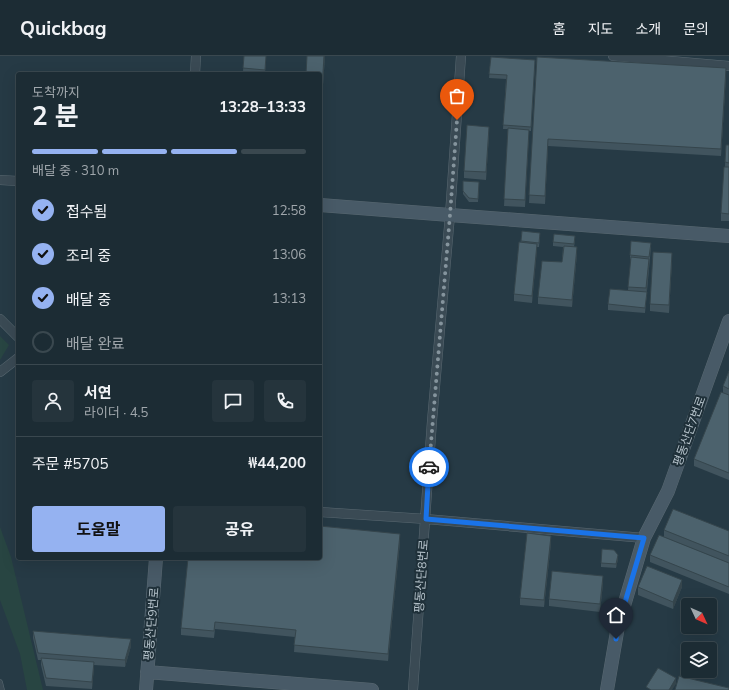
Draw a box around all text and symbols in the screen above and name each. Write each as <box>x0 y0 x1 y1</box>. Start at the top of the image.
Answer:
text: Quickbag <box>20 16 107 40</box>
text: 홈 <box>553 20 566 38</box>
text: 지도 <box>588 20 613 38</box>
text: 소개 <box>635 20 661 38</box>
text: 문의 <box>683 20 709 38</box>
pin <box>440 79 474 120</box>
text: 도착까지 <box>32 84 80 100</box>
icon: bag <box>446 85 468 107</box>
text: 13:28–13:33 <box>219 97 306 116</box>
text: 2 분 <box>32 99 79 132</box>
text: 배달 중 · 310 m <box>32 162 119 178</box>
icon: check <box>32 199 54 221</box>
text: 접수됨 <box>66 202 107 221</box>
text: 12:58 <box>272 202 306 218</box>
icon: check <box>32 243 54 265</box>
text: 조리 중 <box>66 246 111 265</box>
text: 13:06 <box>272 246 306 262</box>
icon: check <box>32 287 54 309</box>
text: 배달 중 <box>66 290 111 309</box>
text: 13:13 <box>272 290 306 306</box>
text: 배달 완료 <box>66 334 125 353</box>
button: person <box>32 380 74 422</box>
button: chat <box>212 380 254 422</box>
button: phone <box>264 380 306 422</box>
text: 서연 <box>84 383 112 402</box>
street label: 평동산단7번로 <box>669 394 709 468</box>
text: 라이더 · 4.5 <box>84 404 148 420</box>
courier <box>409 447 449 487</box>
text: ₩44,200 <box>248 453 306 472</box>
text: 주문 #5705 <box>32 454 109 473</box>
icon: car <box>418 456 440 478</box>
button: 도움말 <box>32 506 165 552</box>
button: 공유 <box>173 506 306 552</box>
street label: 평동산단8번로 <box>411 539 431 613</box>
street label: 평동산단9번로 <box>140 587 162 661</box>
pin <box>599 598 633 639</box>
north arrow <box>681 598 717 634</box>
map controls <box>681 598 717 678</box>
icon: home <box>605 604 627 626</box>
button: layers <box>681 642 717 678</box>

